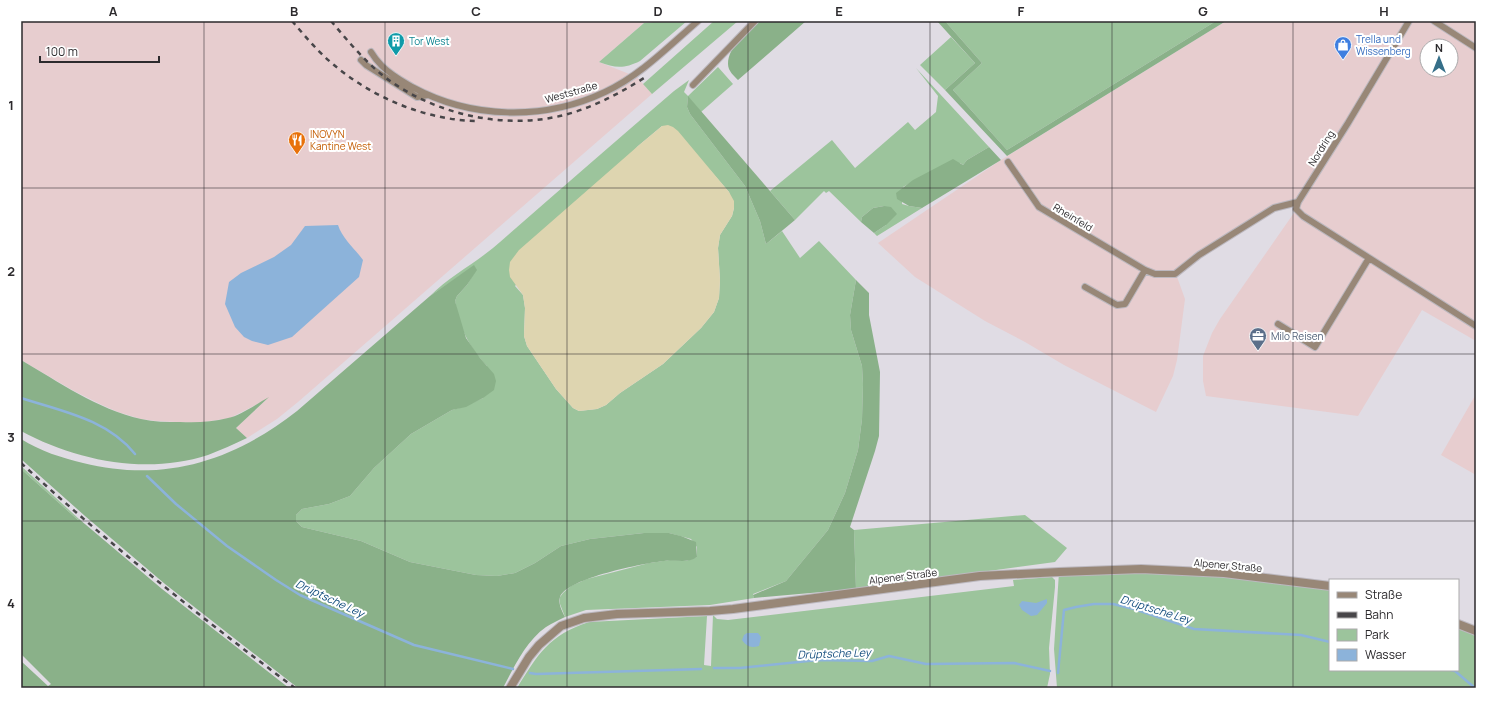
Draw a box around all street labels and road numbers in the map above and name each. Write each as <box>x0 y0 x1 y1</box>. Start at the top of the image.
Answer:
street label: Weststraße <box>543 78 599 106</box>
street label: Nordring <box>1304 127 1338 169</box>
street label: Rheinfeld <box>1051 200 1095 234</box>
street label: Alpener Straße <box>1193 555 1263 575</box>
street label: Alpener Straße <box>868 565 938 587</box>

